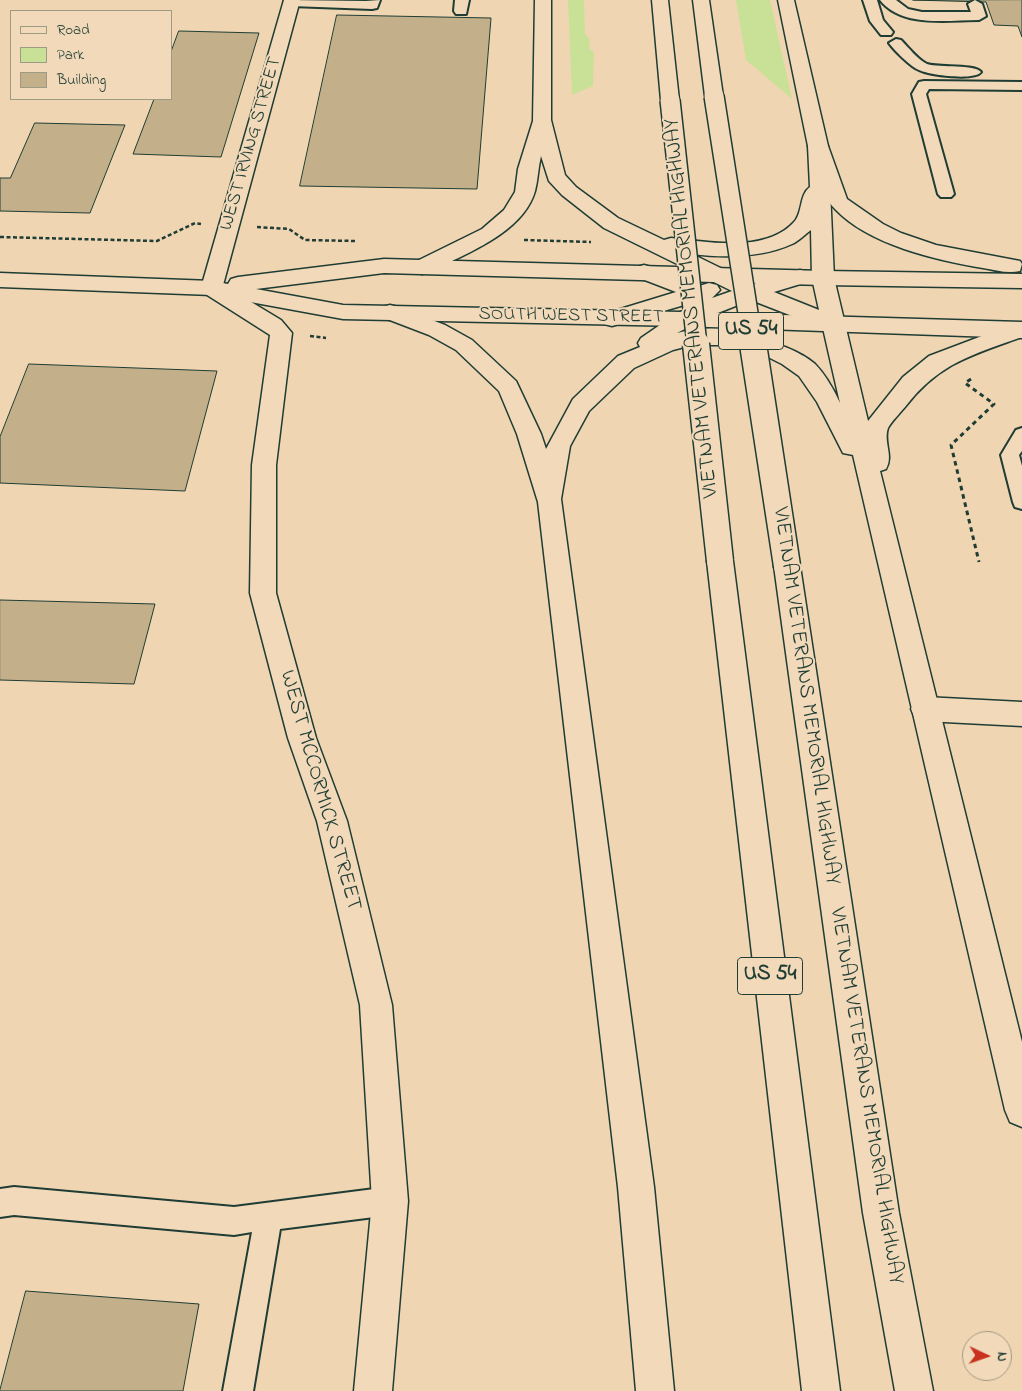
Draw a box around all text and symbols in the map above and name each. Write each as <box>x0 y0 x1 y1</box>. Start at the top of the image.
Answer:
legend <box>10 10 172 100</box>
text: Road <box>57 19 90 41</box>
text: Park <box>57 44 84 66</box>
street label: WEST IRVING STREET <box>216 55 288 233</box>
text: Building <box>57 69 106 91</box>
street label: VIETNAM VETERANS MEMORIAL HIGHWAY <box>660 117 726 499</box>
street label: SOUTH WEST STREET <box>478 304 664 330</box>
road number: US 54 <box>718 312 784 350</box>
street label: VIETNAM VETERANS MEMORIAL HIGHWAY <box>765 505 845 887</box>
street label: WEST MCCORMICK STREET <box>272 668 366 914</box>
street label: VIETNAM VETERANS MEMORIAL HIGHWAY <box>822 906 908 1286</box>
road number: US 54 <box>738 958 802 994</box>
north arrow <box>962 1331 1012 1381</box>
text: N <box>991 1351 1012 1362</box>

